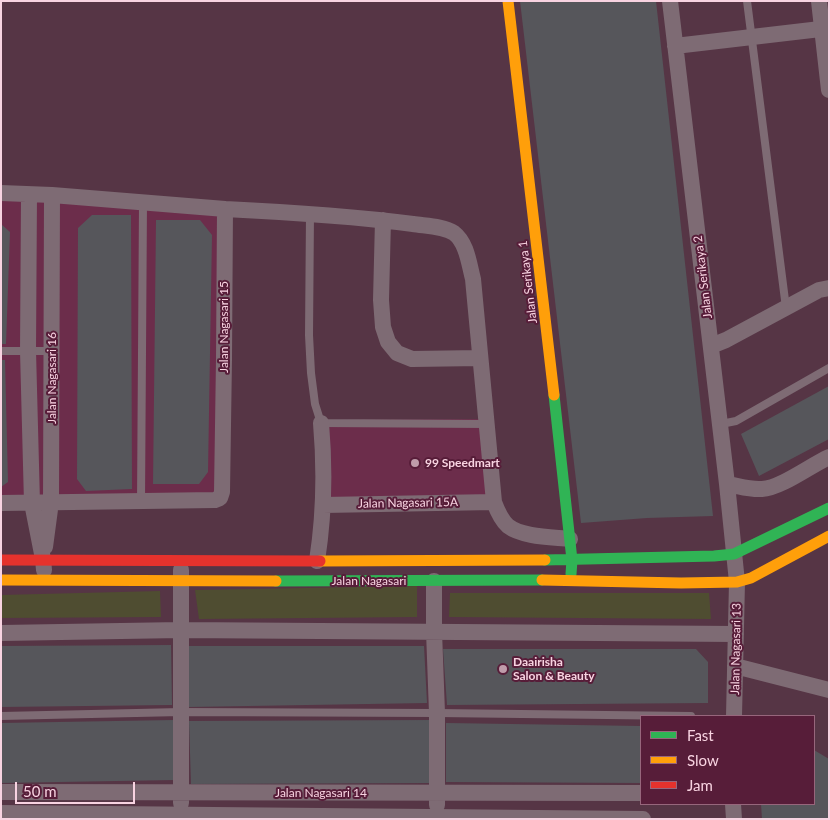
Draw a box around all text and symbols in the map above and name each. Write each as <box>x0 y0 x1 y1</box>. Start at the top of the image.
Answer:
street label: Jalan Serikaya 2 <box>691 235 715 319</box>
street label: Jalan Serikaya 1 <box>516 240 540 324</box>
street label: Jalan Nagasari 15 <box>217 281 231 373</box>
street label: Jalan Nagasari 16 <box>45 332 59 424</box>
place label: 99 Speedmart <box>425 456 500 470</box>
marker: 99 Speedmart <box>409 457 421 469</box>
street label: Jalan Nagasari 15A <box>358 495 458 511</box>
street label: Jalan Nagasari <box>332 574 406 588</box>
street label: Jalan Nagasari 13 <box>728 603 744 695</box>
place label: Daairisha Salon & Beauty <box>513 655 595 683</box>
marker: Daairisha Salon & Beauty <box>497 663 509 675</box>
legend <box>640 715 815 805</box>
text: Fast <box>687 726 714 744</box>
text: Slow <box>687 751 719 769</box>
scale bar <box>18 772 138 804</box>
text: Jam <box>687 776 713 794</box>
text: 50 m <box>23 782 57 800</box>
street label: Jalan Nagasari 14 <box>275 786 367 800</box>

